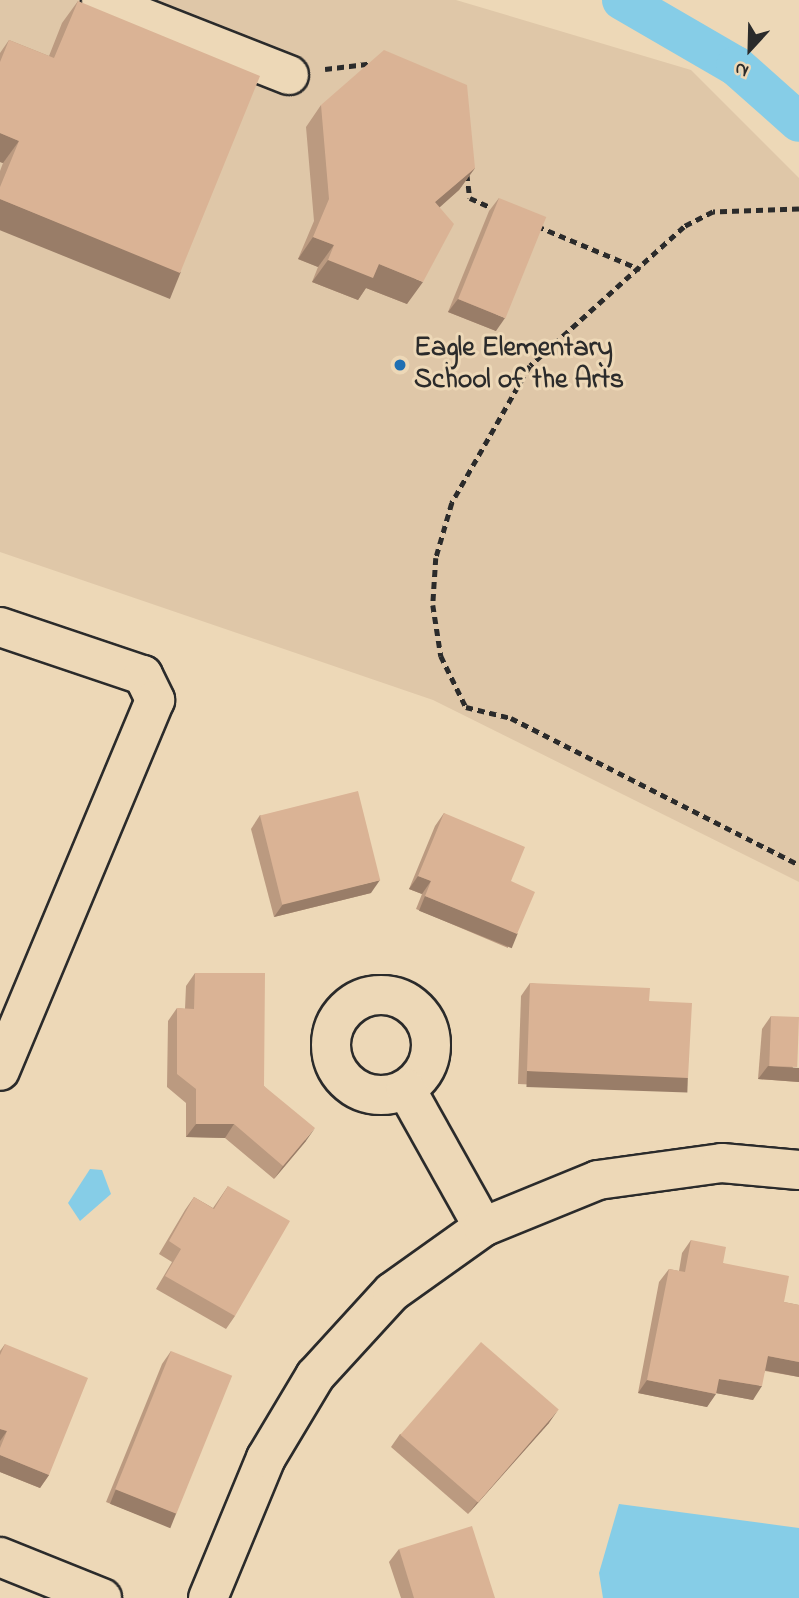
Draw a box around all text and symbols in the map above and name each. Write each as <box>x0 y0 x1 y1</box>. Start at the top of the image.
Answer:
north arrow <box>715 14 785 84</box>
text: N <box>731 54 753 84</box>
place label: Eagle Elementary School of the Arts <box>414 332 624 398</box>
marker: Eagle Elementary School of the Arts <box>392 357 408 373</box>

